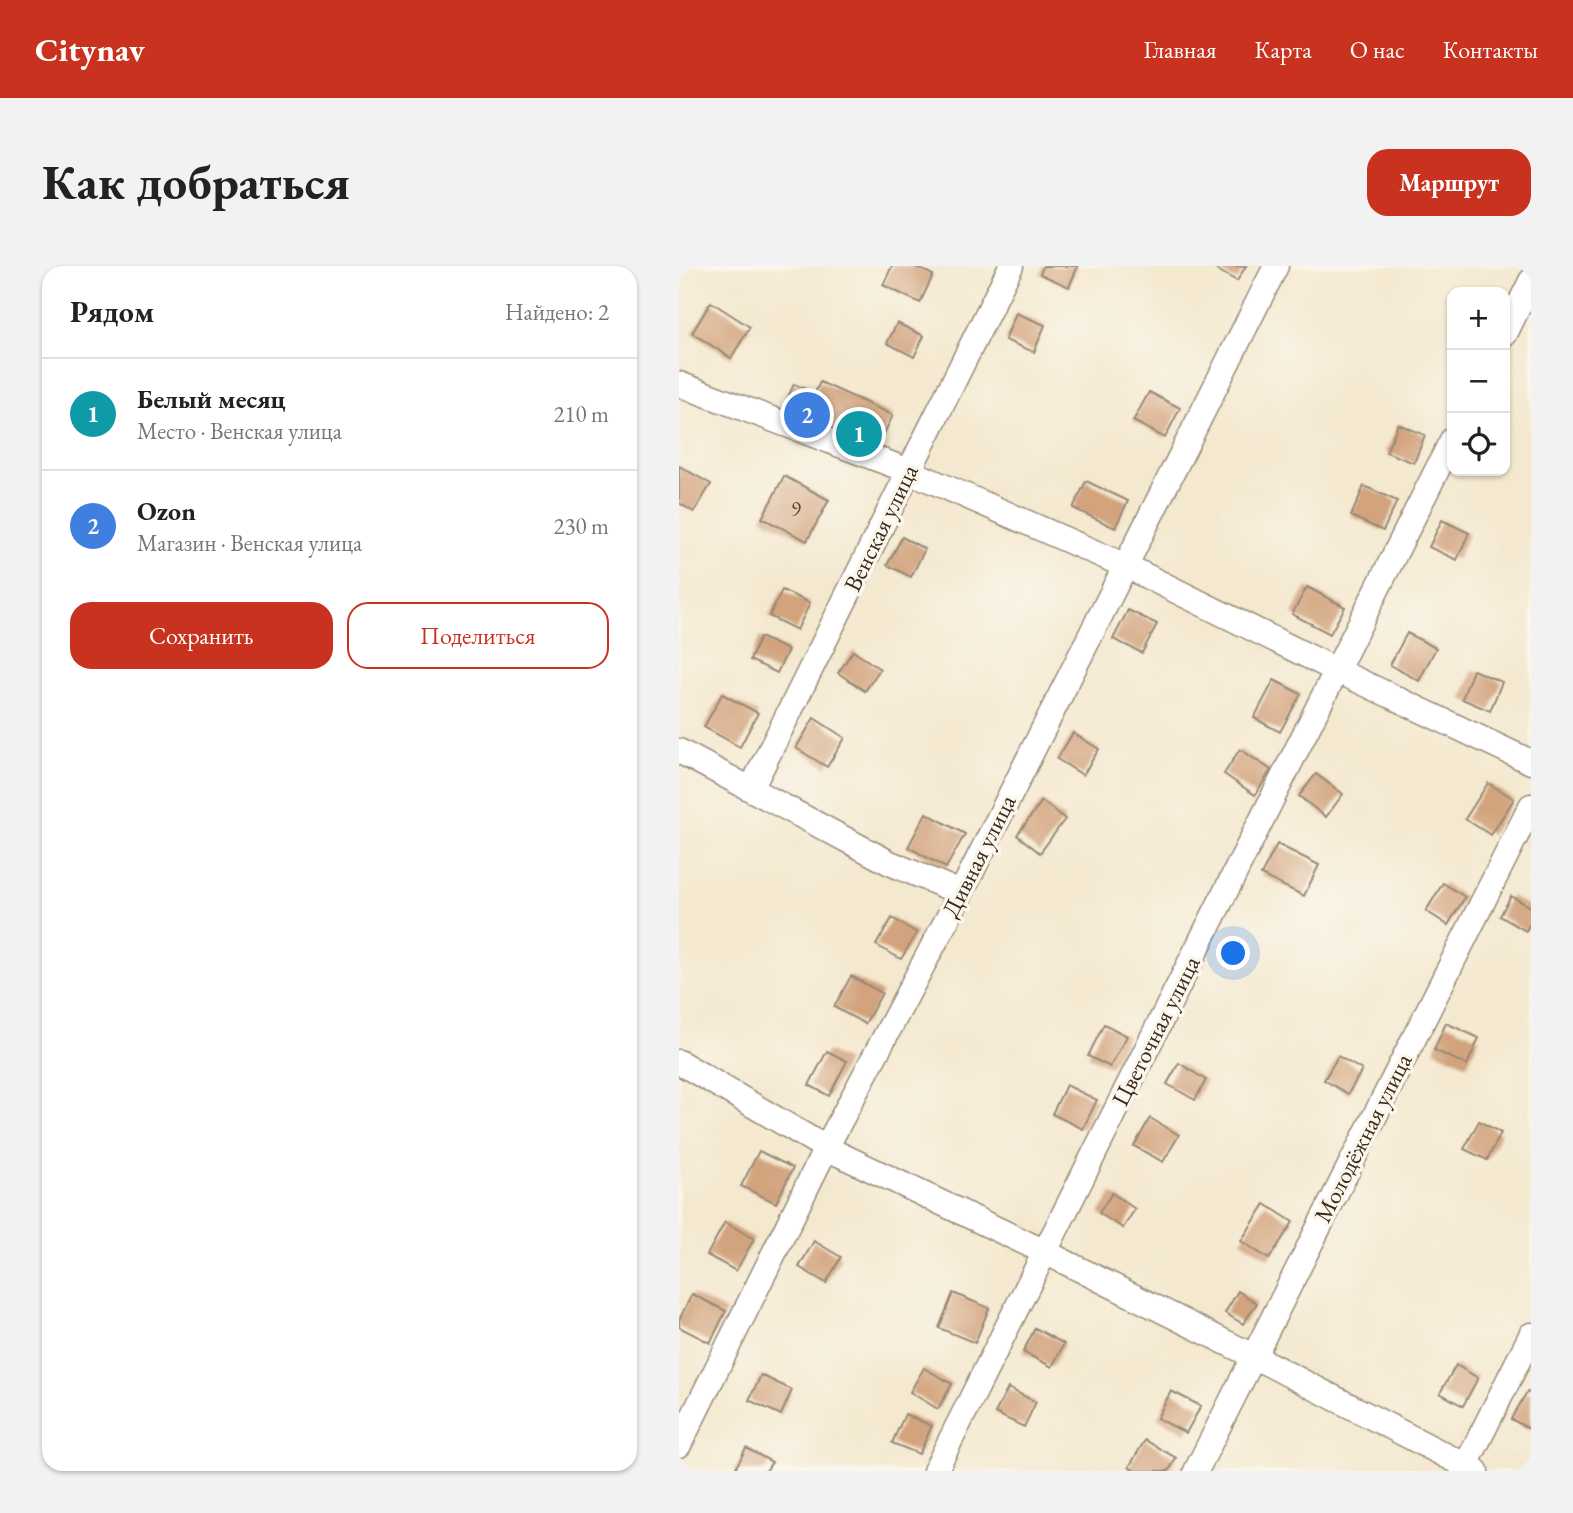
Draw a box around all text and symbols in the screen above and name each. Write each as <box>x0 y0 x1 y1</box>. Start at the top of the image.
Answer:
text: Citynav <box>35 28 145 71</box>
text: Главная <box>1143 34 1217 65</box>
text: Карта <box>1255 34 1312 65</box>
text: О нас <box>1350 34 1405 65</box>
text: Контакты <box>1443 34 1538 65</box>
button: Маршрут <box>1367 149 1531 216</box>
text: Как добраться <box>42 150 350 214</box>
map controls <box>1447 287 1510 476</box>
button: + <box>1447 287 1510 350</box>
text: Рядом <box>70 292 154 331</box>
text: Найдено: 2 <box>505 297 609 327</box>
button: − <box>1447 350 1510 413</box>
text: Белый месяц <box>137 382 286 416</box>
pin: 2 <box>784 389 830 441</box>
text: 1 <box>87 399 99 429</box>
text: 210 m <box>553 399 609 429</box>
pin: 1 <box>836 408 882 460</box>
button: locate <box>1447 413 1510 476</box>
text: Место · Венская улица <box>137 416 342 446</box>
street label: Венская улица <box>836 459 925 596</box>
text: Ozon <box>137 494 196 528</box>
house number: 9 <box>791 495 801 522</box>
text: 2 <box>87 511 99 541</box>
text: 230 m <box>553 511 609 541</box>
text: Магазин · Венская улица <box>137 528 362 558</box>
button: Сохранить <box>70 602 333 669</box>
button: Поделиться <box>347 602 609 669</box>
street label: Дивная улица <box>934 789 1023 922</box>
your location <box>1216 936 1250 970</box>
street label: Цветочная улица <box>1104 950 1207 1111</box>
street label: Молодёжная улица <box>1307 1048 1419 1228</box>

